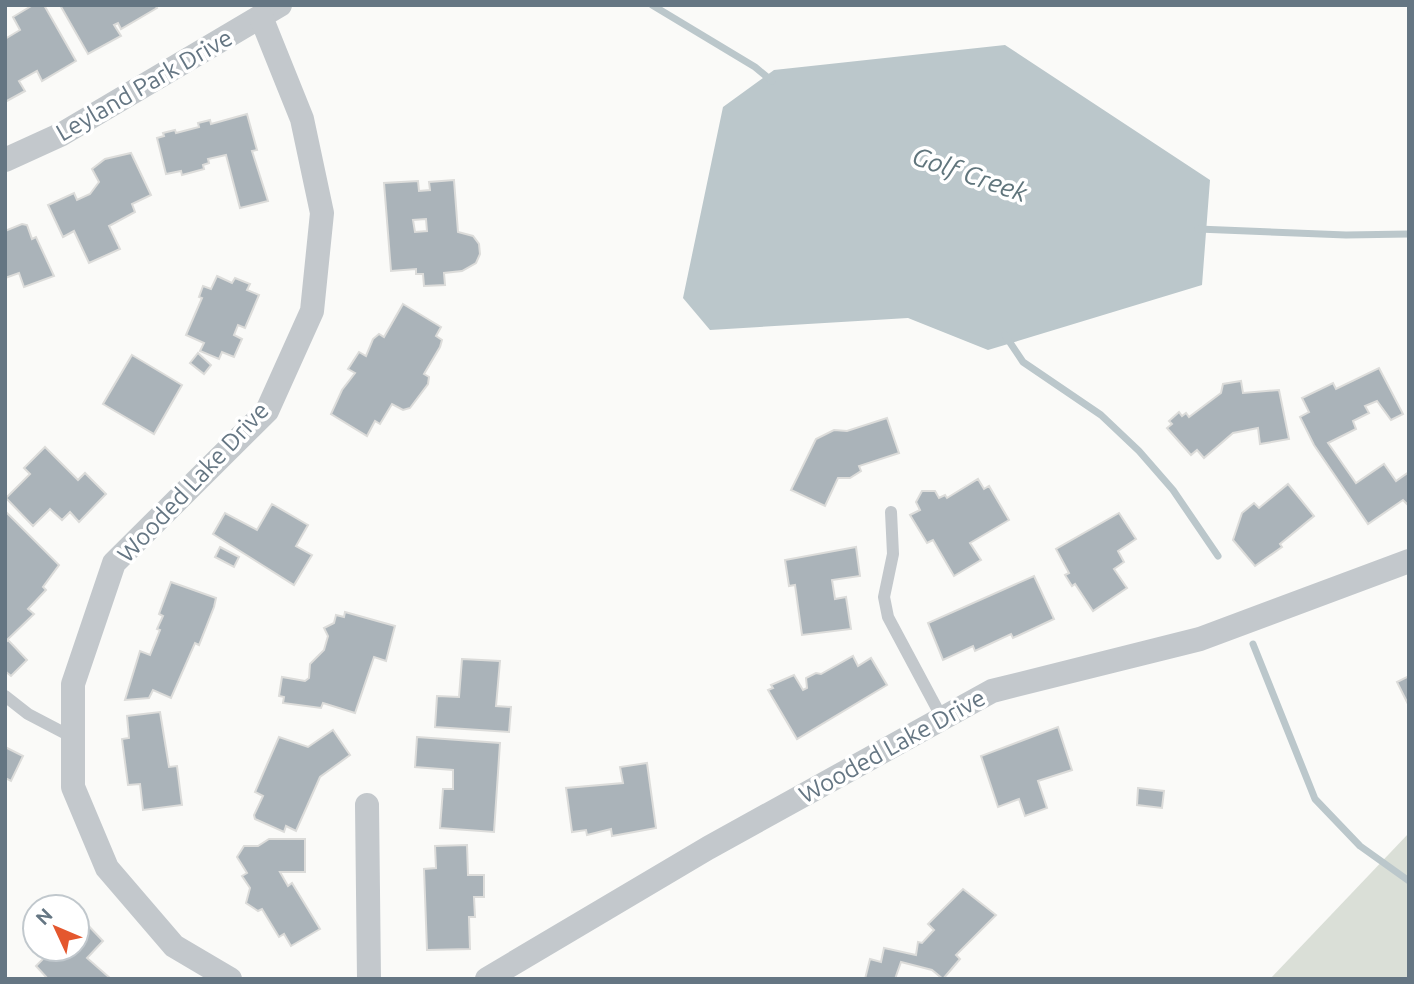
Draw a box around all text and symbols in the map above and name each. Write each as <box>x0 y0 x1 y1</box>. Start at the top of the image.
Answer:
street label: Leyland Park Drive <box>51 24 237 146</box>
water label: Golf Creek <box>909 141 1032 207</box>
street label: Wooded Lake Drive <box>112 397 274 567</box>
street label: Wooded Lake Drive <box>794 684 990 808</box>
north arrow <box>21 893 91 963</box>
text: N <box>31 903 57 929</box>

